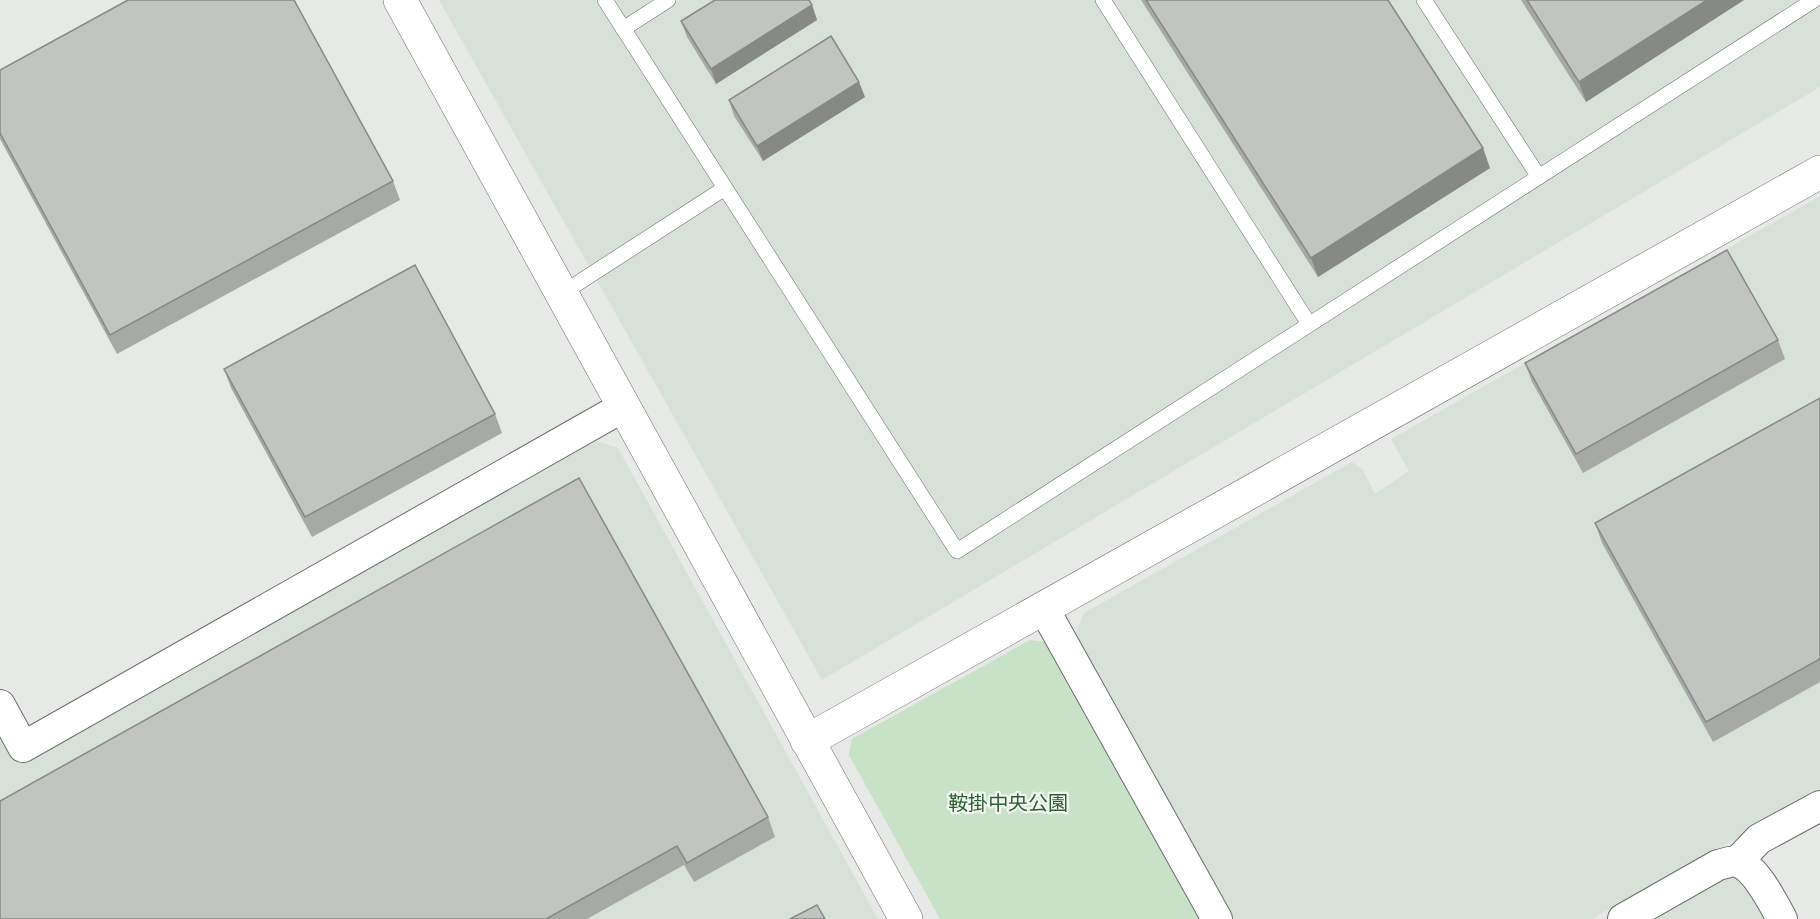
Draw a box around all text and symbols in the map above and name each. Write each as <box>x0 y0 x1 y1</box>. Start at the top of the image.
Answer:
park label: 鞍掛中央公園 <box>948 790 1068 817</box>

